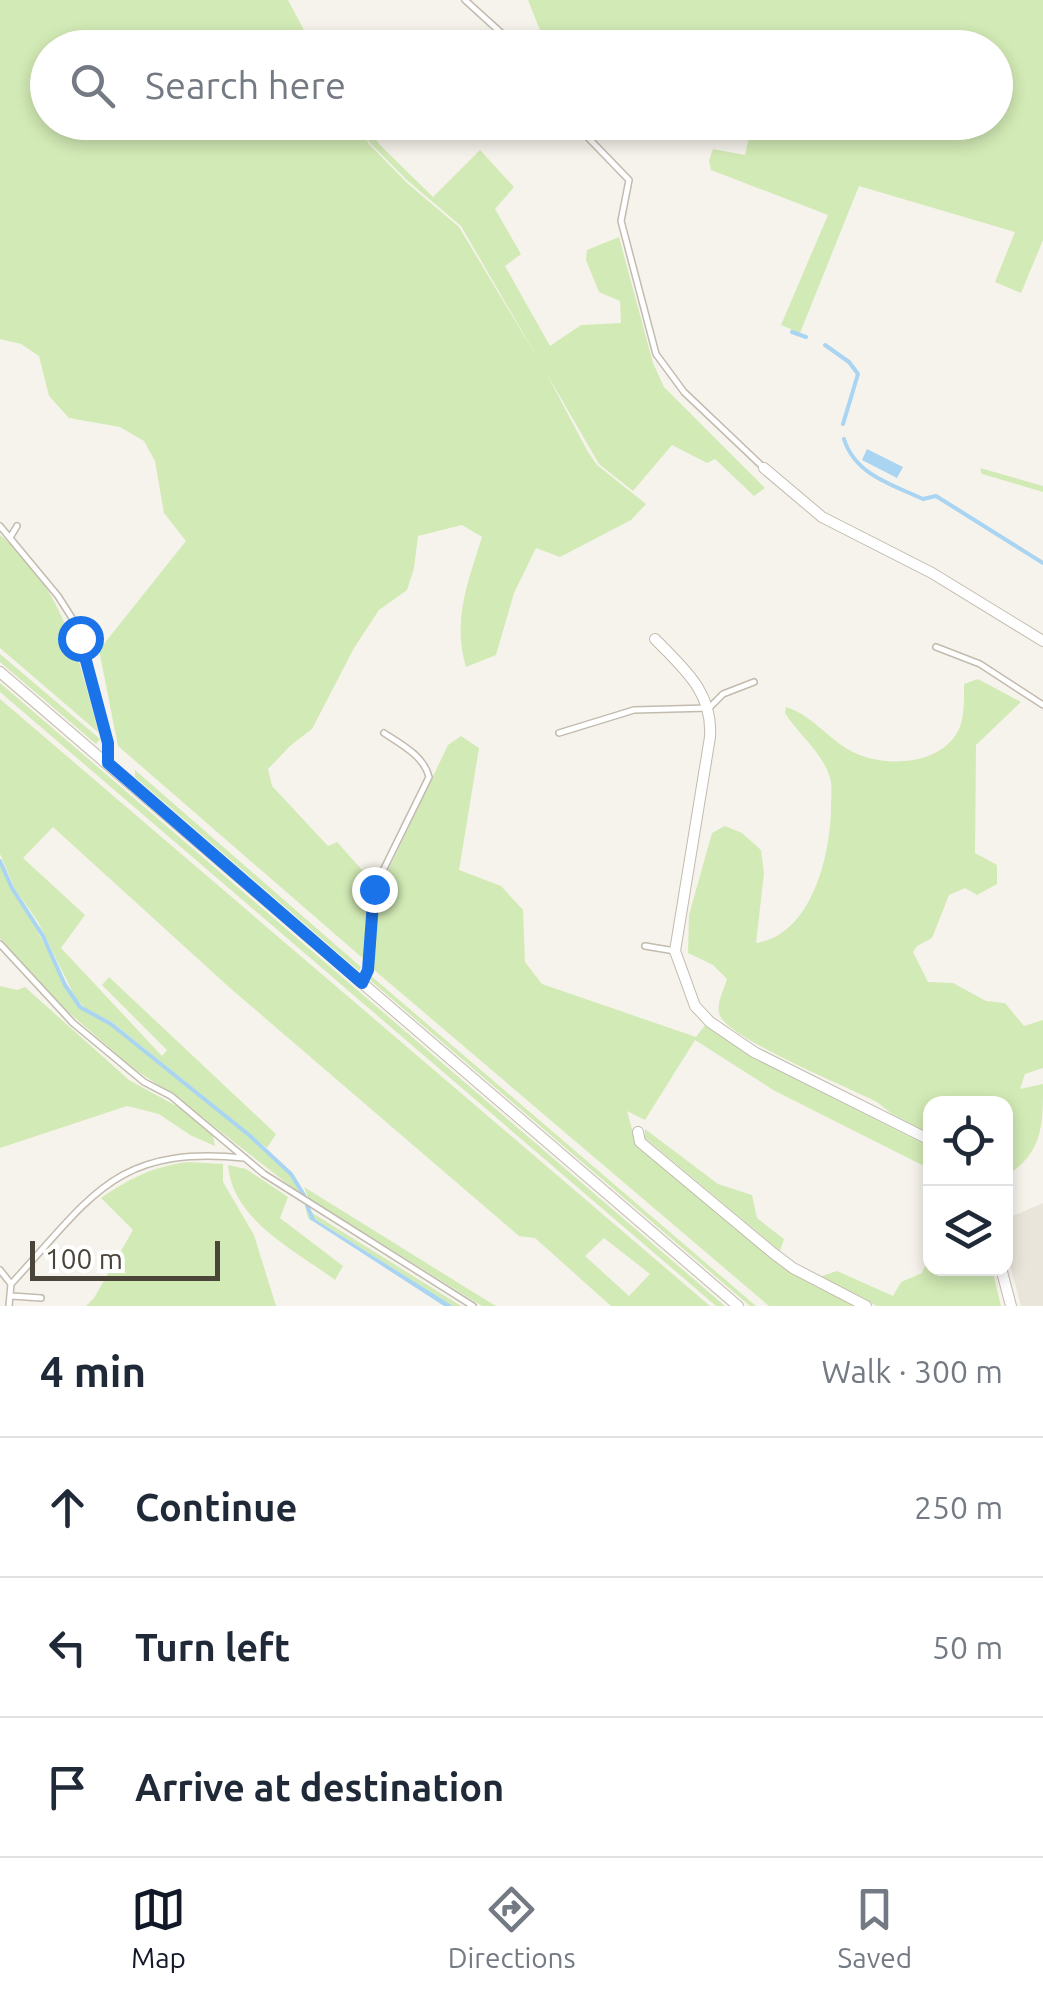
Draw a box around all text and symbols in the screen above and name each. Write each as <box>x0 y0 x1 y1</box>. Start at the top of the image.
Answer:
search box <box>30 30 1013 140</box>
icon: search <box>65 58 120 113</box>
text: Search here <box>145 64 346 106</box>
route start <box>58 616 104 662</box>
route end <box>352 867 398 913</box>
map controls <box>923 1096 1013 1276</box>
button: locate <box>923 1096 1013 1186</box>
button: layers <box>923 1186 1013 1276</box>
scale bar <box>30 1236 220 1280</box>
text: 100 m <box>45 1243 123 1274</box>
text: 4 min <box>40 1348 146 1395</box>
text: Walk · 300 m <box>821 1353 1003 1389</box>
icon: ahead <box>40 1480 95 1535</box>
text: Continue <box>135 1486 297 1528</box>
text: 250 m <box>914 1489 1003 1525</box>
icon: left <box>40 1620 95 1675</box>
text: Turn left <box>135 1626 290 1668</box>
text: 50 m <box>932 1629 1003 1665</box>
icon: arrive <box>40 1760 95 1815</box>
text: Arrive at destination <box>135 1766 504 1808</box>
tab: Map <box>131 1882 186 1973</box>
tab: Directions <box>448 1882 576 1973</box>
tab: Saved <box>838 1882 912 1973</box>

